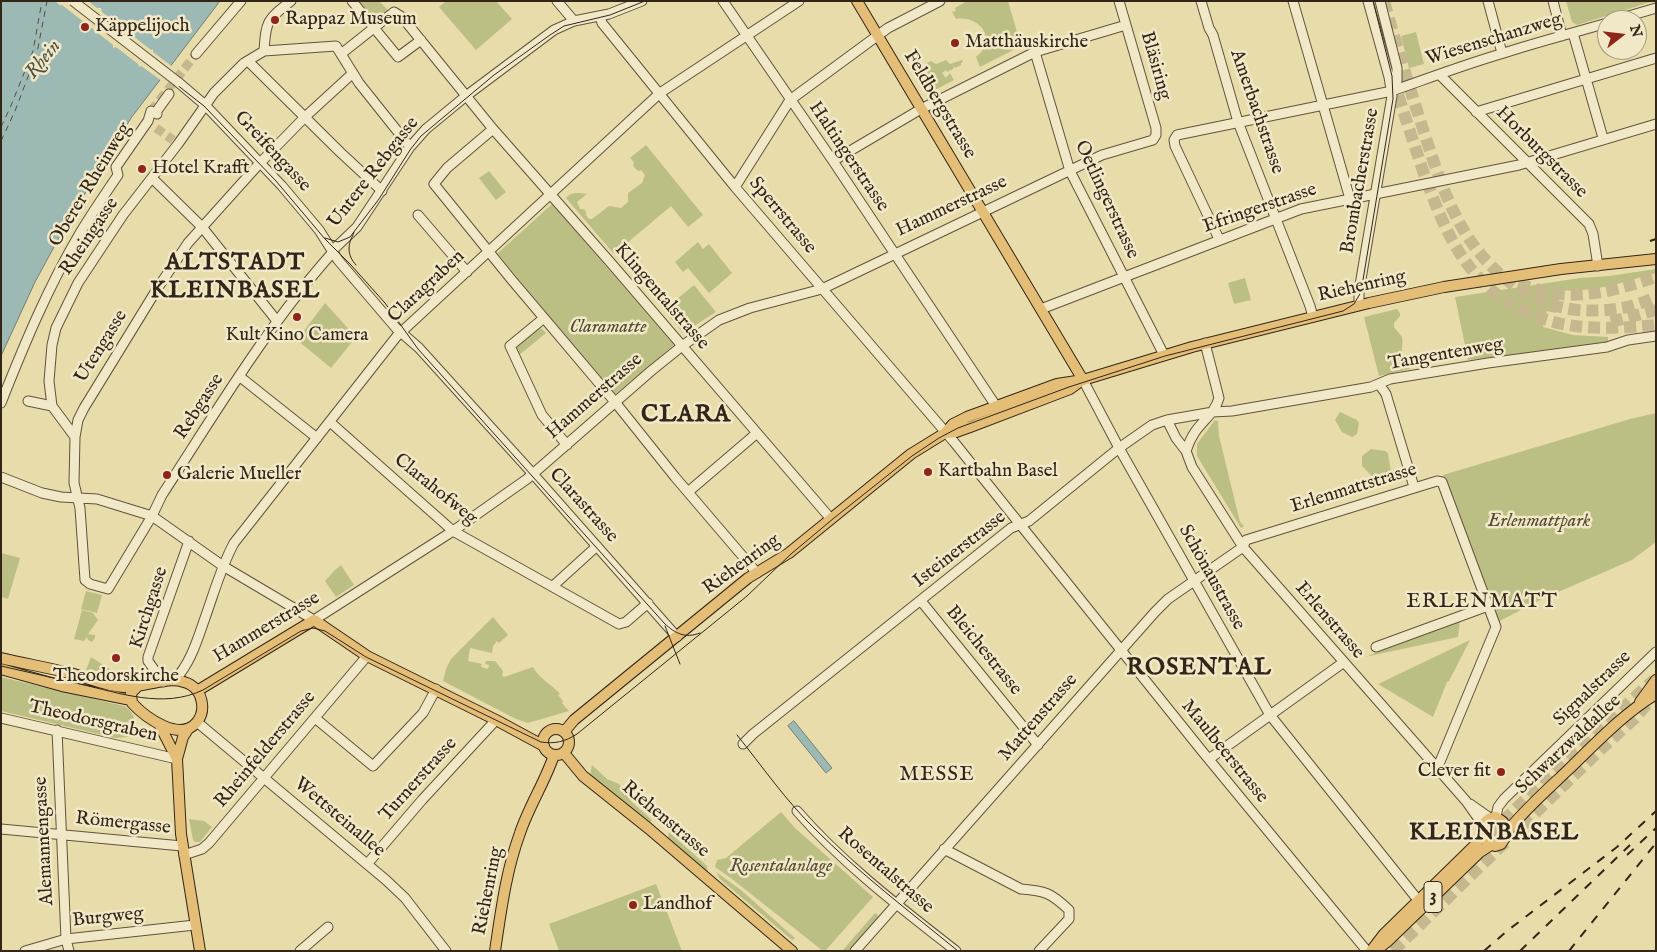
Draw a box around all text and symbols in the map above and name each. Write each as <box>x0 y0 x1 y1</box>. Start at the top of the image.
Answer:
place label: Rappaz Museum <box>285 9 417 31</box>
street label: Wiesenschanzweg <box>1423 9 1565 71</box>
north arrow <box>1597 10 1647 60</box>
marker: Rappaz Museum <box>269 14 281 26</box>
place label: Käppelijoch <box>95 16 189 38</box>
marker: Käppelijoch <box>79 21 91 33</box>
text: N <box>1625 23 1646 39</box>
street label: Bläsiring <box>1134 29 1176 103</box>
place label: Matthäuskirche <box>965 32 1088 54</box>
water label: Rhein <box>21 36 67 84</box>
marker: Matthäuskirche <box>949 37 961 49</box>
street label: Feldbergstrasse <box>898 47 980 163</box>
street label: Amerbachstrasse <box>1224 47 1288 177</box>
street label: Haltingerstrasse <box>803 98 893 216</box>
street label: Horburgstrasse <box>1490 102 1592 204</box>
street label: Greifengasse <box>229 107 315 197</box>
street label: Brombacherstrasse <box>1337 107 1385 255</box>
street label: Untere Rebgasse <box>324 113 424 233</box>
street label: Oberer Rheinweg <box>45 119 137 251</box>
street label: Oetlingerstrasse <box>1069 137 1143 263</box>
place label: Hotel Krafft <box>152 158 250 180</box>
marker: Hotel Krafft <box>136 163 148 175</box>
street label: Hammerstrasse <box>893 171 1011 243</box>
street label: Sperrstrasse <box>743 173 821 259</box>
street label: Efringerstrasse <box>1200 179 1320 239</box>
street label: Rheingasse <box>56 194 124 280</box>
street label: Klingentalstrasse <box>609 239 713 355</box>
street label: Claragraben <box>384 246 470 328</box>
district label: ALTSTADT KLEINBASEL <box>149 250 321 306</box>
street label: Riehenring <box>1316 266 1408 308</box>
street label: Utengasse <box>71 306 133 388</box>
marker: Kult Kino Camera <box>291 311 303 323</box>
park label: Claramatte <box>569 317 647 339</box>
place label: Kult Kino Camera <box>225 325 369 347</box>
street label: Tangentenweg <box>1387 334 1505 376</box>
street label: Hammerstrasse <box>542 349 648 445</box>
street label: Rebgasse <box>170 370 230 444</box>
district label: CLARA <box>640 402 732 430</box>
street label: Clarahofweg <box>389 449 481 531</box>
street label: Erlenmattstrasse <box>1288 459 1420 519</box>
place label: Kartbahn Basel <box>938 461 1058 483</box>
place label: Galerie Mueller <box>177 464 301 486</box>
street label: Clarastrasse <box>544 464 622 548</box>
marker: Kartbahn Basel <box>922 466 934 478</box>
marker: Galerie Mueller <box>161 469 173 481</box>
street label: Isteinerstrasse <box>909 507 1011 593</box>
park label: Erlenmattpark <box>1488 511 1590 533</box>
street label: Schönaustrasse <box>1173 521 1249 635</box>
street label: Riehenring <box>699 529 785 601</box>
street label: Kirchgasse <box>126 564 174 652</box>
street label: Erlenstrasse <box>1289 578 1369 664</box>
street label: Hammerstrasse <box>210 587 324 669</box>
district label: ERLENMATT <box>1405 590 1559 616</box>
street label: Bleichestrasse <box>940 602 1026 700</box>
street label: Signalstrasse <box>1549 646 1637 732</box>
marker: Theodorskirche <box>110 652 122 664</box>
district label: ROSENTAL <box>1125 655 1273 683</box>
place label: Theodorskirche <box>53 666 179 688</box>
street label: Mattenstrasse <box>995 670 1083 766</box>
street label: Rheinfelderstrasse <box>211 687 321 813</box>
street label: Schwarzwaldallee <box>1511 690 1627 800</box>
street label: Theodorsgraben <box>26 696 160 748</box>
street label: Maulbeerstrasse <box>1175 696 1273 808</box>
street label: Turnerstrasse <box>375 733 463 827</box>
place label: Clever fit <box>1418 761 1491 783</box>
district label: MESSE <box>899 763 975 789</box>
marker: Clever fit <box>1495 766 1507 778</box>
street label: Wettsteinallee <box>289 773 389 863</box>
street label: Alemannengasse <box>30 776 60 906</box>
street label: Riehenstrasse <box>617 777 713 863</box>
street label: Römergasse <box>74 808 172 840</box>
district label: KLEINBASEL <box>1408 820 1580 848</box>
street label: Rosentalstrasse <box>832 823 938 919</box>
street label: Riehenring <box>469 845 509 937</box>
park label: Rosentalanlage <box>730 856 832 878</box>
road number: 3 <box>1424 882 1442 912</box>
place label: Landhof <box>643 894 712 916</box>
marker: Landhof <box>627 899 639 911</box>
street label: Burgweg <box>71 903 145 933</box>

